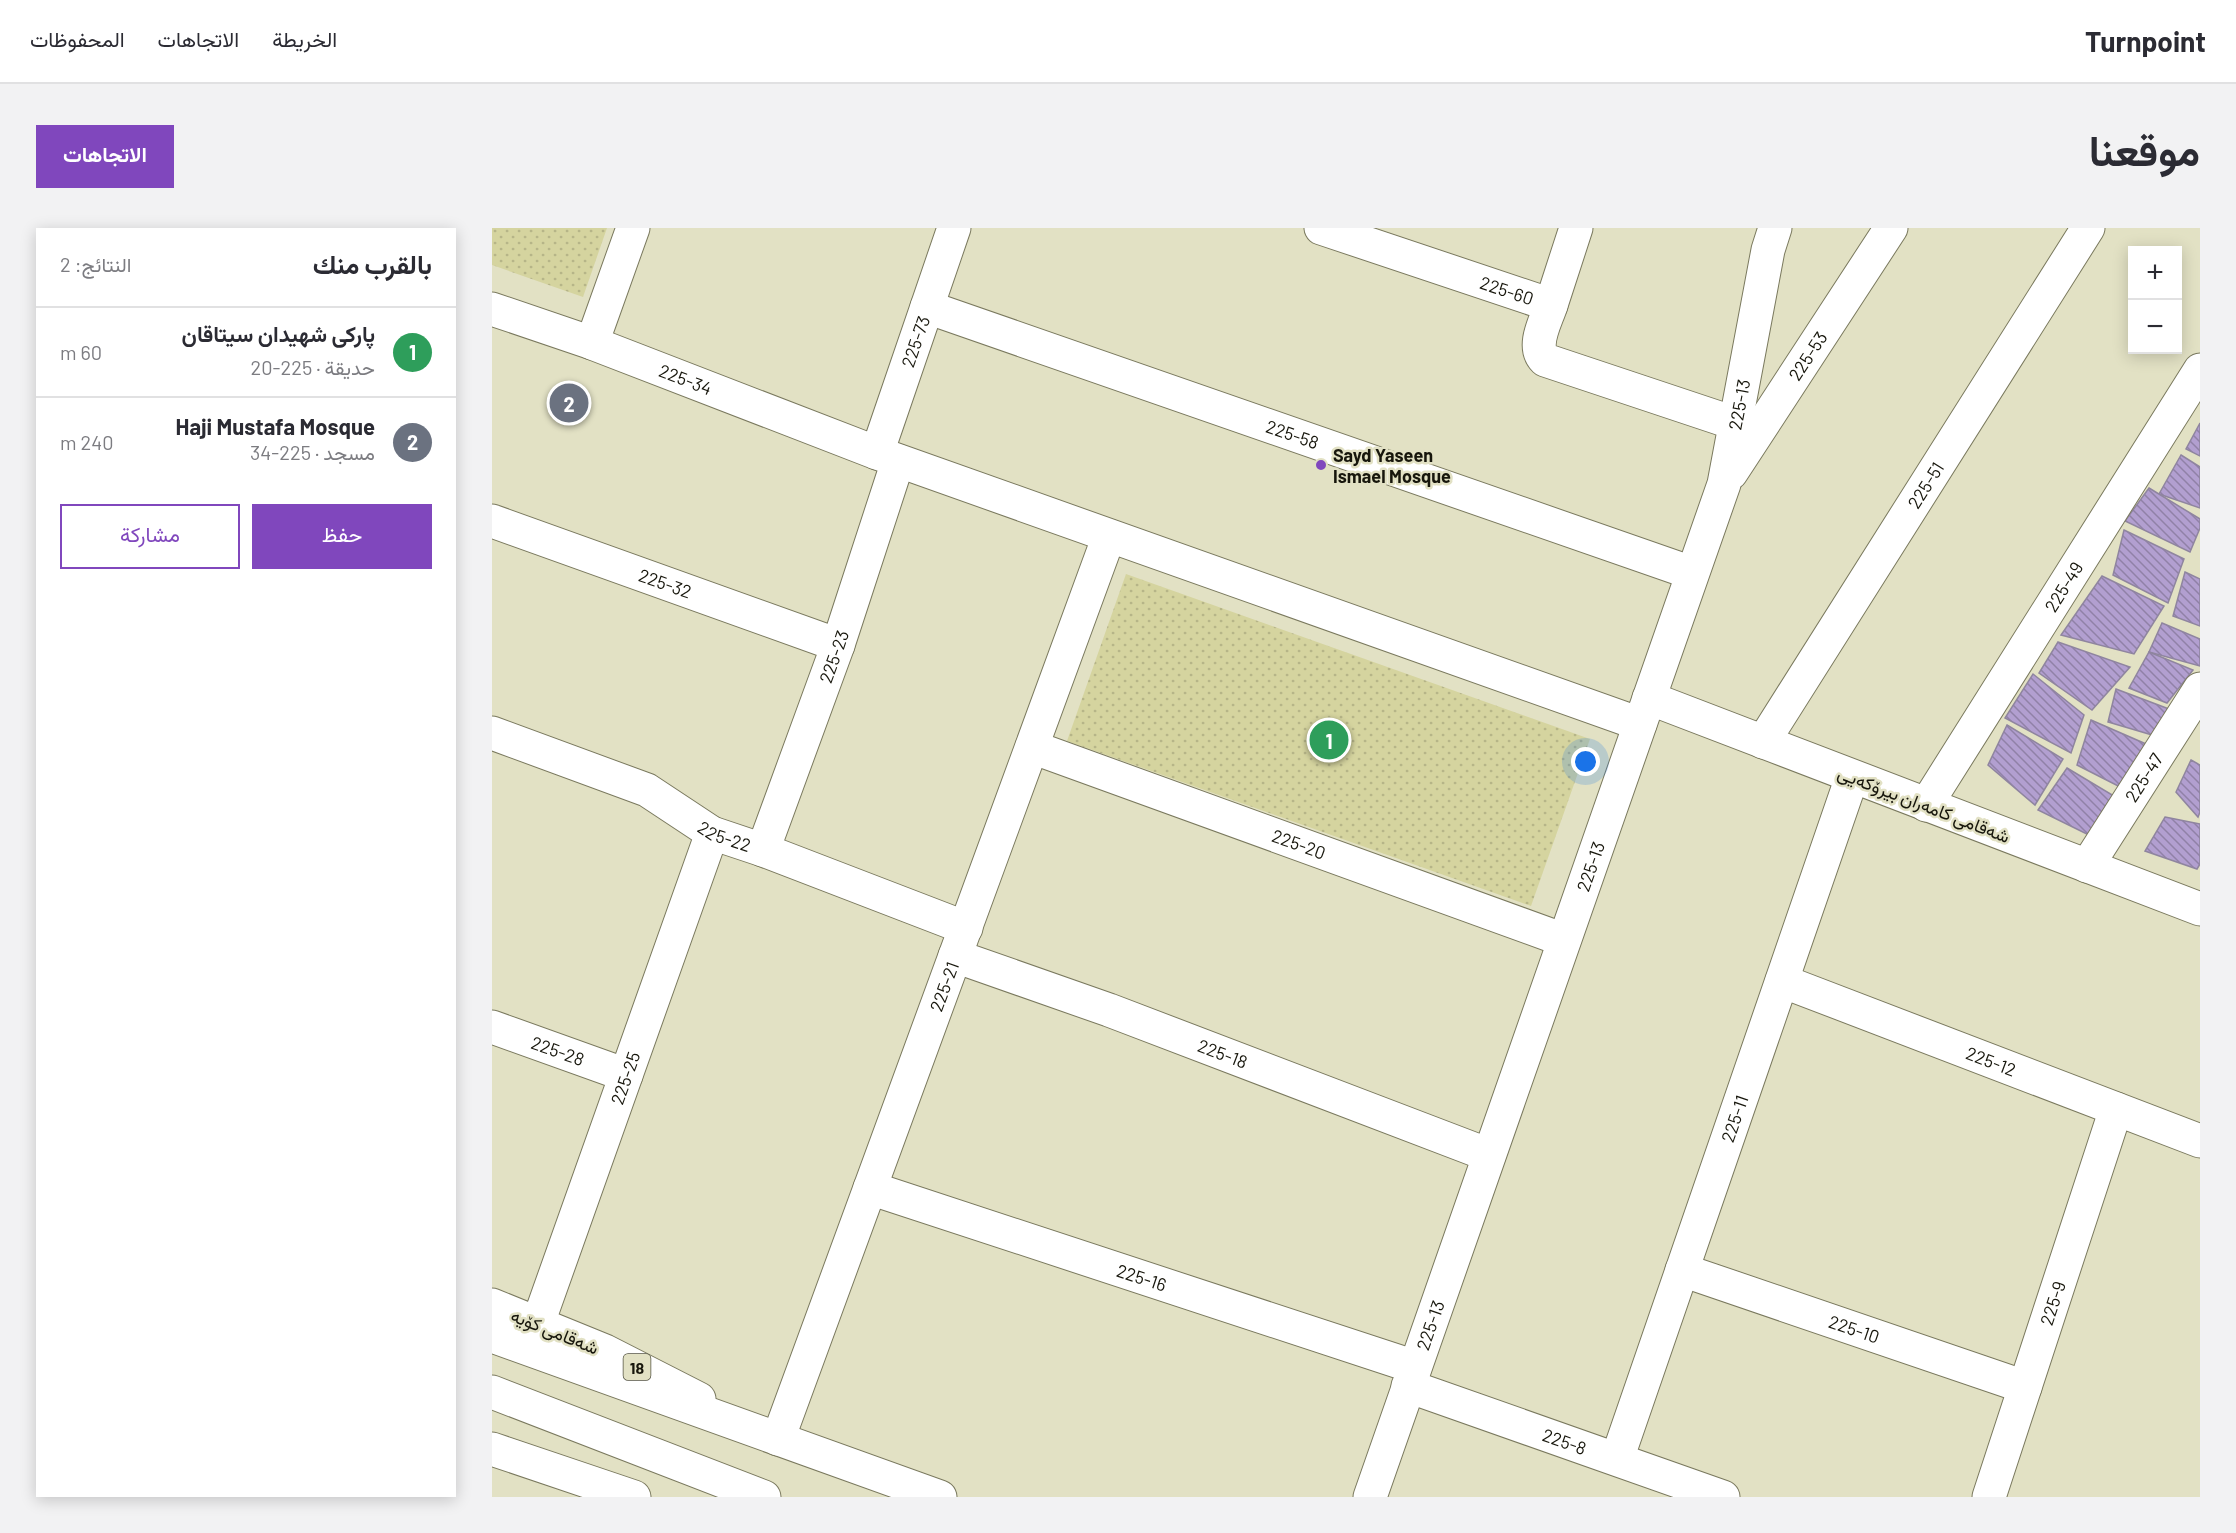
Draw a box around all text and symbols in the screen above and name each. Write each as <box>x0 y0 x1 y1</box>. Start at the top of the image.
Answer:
text: Turnpoint <box>2085 24 2206 58</box>
text: المحفوظات <box>30 26 125 51</box>
text: الاتجاهات <box>158 26 239 51</box>
text: الخريطة <box>272 26 337 51</box>
text: موقعنا <box>2089 124 2200 174</box>
button: الاتجاهات <box>36 125 174 188</box>
map controls <box>2128 246 2182 354</box>
button: + <box>2128 246 2182 300</box>
text: بالقرب منك <box>313 248 432 279</box>
text: النتائج: 2 <box>60 252 131 276</box>
street label: 225-60 <box>1477 271 1536 309</box>
button: − <box>2128 300 2182 354</box>
street label: 225-73 <box>896 313 934 370</box>
text: پارکی شهیدان سیتاقان <box>182 320 375 346</box>
street label: 225-53 <box>1784 327 1832 384</box>
text: 60 m <box>60 340 102 364</box>
text: 1 <box>409 340 416 364</box>
text: حديقة · 225-20 <box>251 355 375 379</box>
street label: 225-34 <box>656 359 715 399</box>
street label: 225-13 <box>1723 377 1755 432</box>
pin: 2 <box>550 380 589 426</box>
text: Haji Mustafa Mosque <box>176 413 375 439</box>
street label: 225-58 <box>1263 415 1322 453</box>
text: 240 m <box>60 430 114 454</box>
text: 2 <box>407 430 418 454</box>
text: مسجد · 225-34 <box>250 440 375 464</box>
place label: Sayd Yaseen Ismael Mosque <box>1333 444 1451 487</box>
marker: Sayd Yaseen Ismael Mosque <box>1314 458 1328 472</box>
street label: 225-51 <box>1903 458 1948 512</box>
button: مشاركة <box>60 504 240 569</box>
button: حفظ <box>252 504 432 569</box>
street label: 225-49 <box>2040 558 2087 616</box>
street label: 225-32 <box>636 564 695 603</box>
street label: 225-23 <box>814 627 853 686</box>
pin: 1 <box>1310 718 1348 762</box>
your location <box>1571 747 1600 776</box>
street label: 225-47 <box>2120 749 2167 806</box>
street label: شه‌قامی كامەران بیرۆكەیی <box>1834 761 2013 848</box>
street label: 225-22 <box>694 816 754 856</box>
street label: 225-20 <box>1269 824 1329 864</box>
street label: 225-13 <box>1572 839 1609 894</box>
street label: 225-21 <box>925 959 963 1014</box>
street label: 225-28 <box>528 1031 587 1070</box>
street label: 225-18 <box>1195 1034 1251 1073</box>
street label: 225-12 <box>1963 1042 2019 1081</box>
street label: 225-25 <box>606 1049 645 1107</box>
street label: 225-11 <box>1716 1092 1753 1145</box>
street label: 225-16 <box>1114 1259 1170 1296</box>
street label: 225-9 <box>2035 1278 2070 1328</box>
street label: 225-13 <box>1411 1297 1449 1353</box>
street label: شەقامی کۆیە <box>508 1303 602 1359</box>
street label: 225-10 <box>1826 1310 1882 1348</box>
road number: 18 <box>624 1354 650 1380</box>
street label: 225-8 <box>1540 1423 1589 1459</box>

